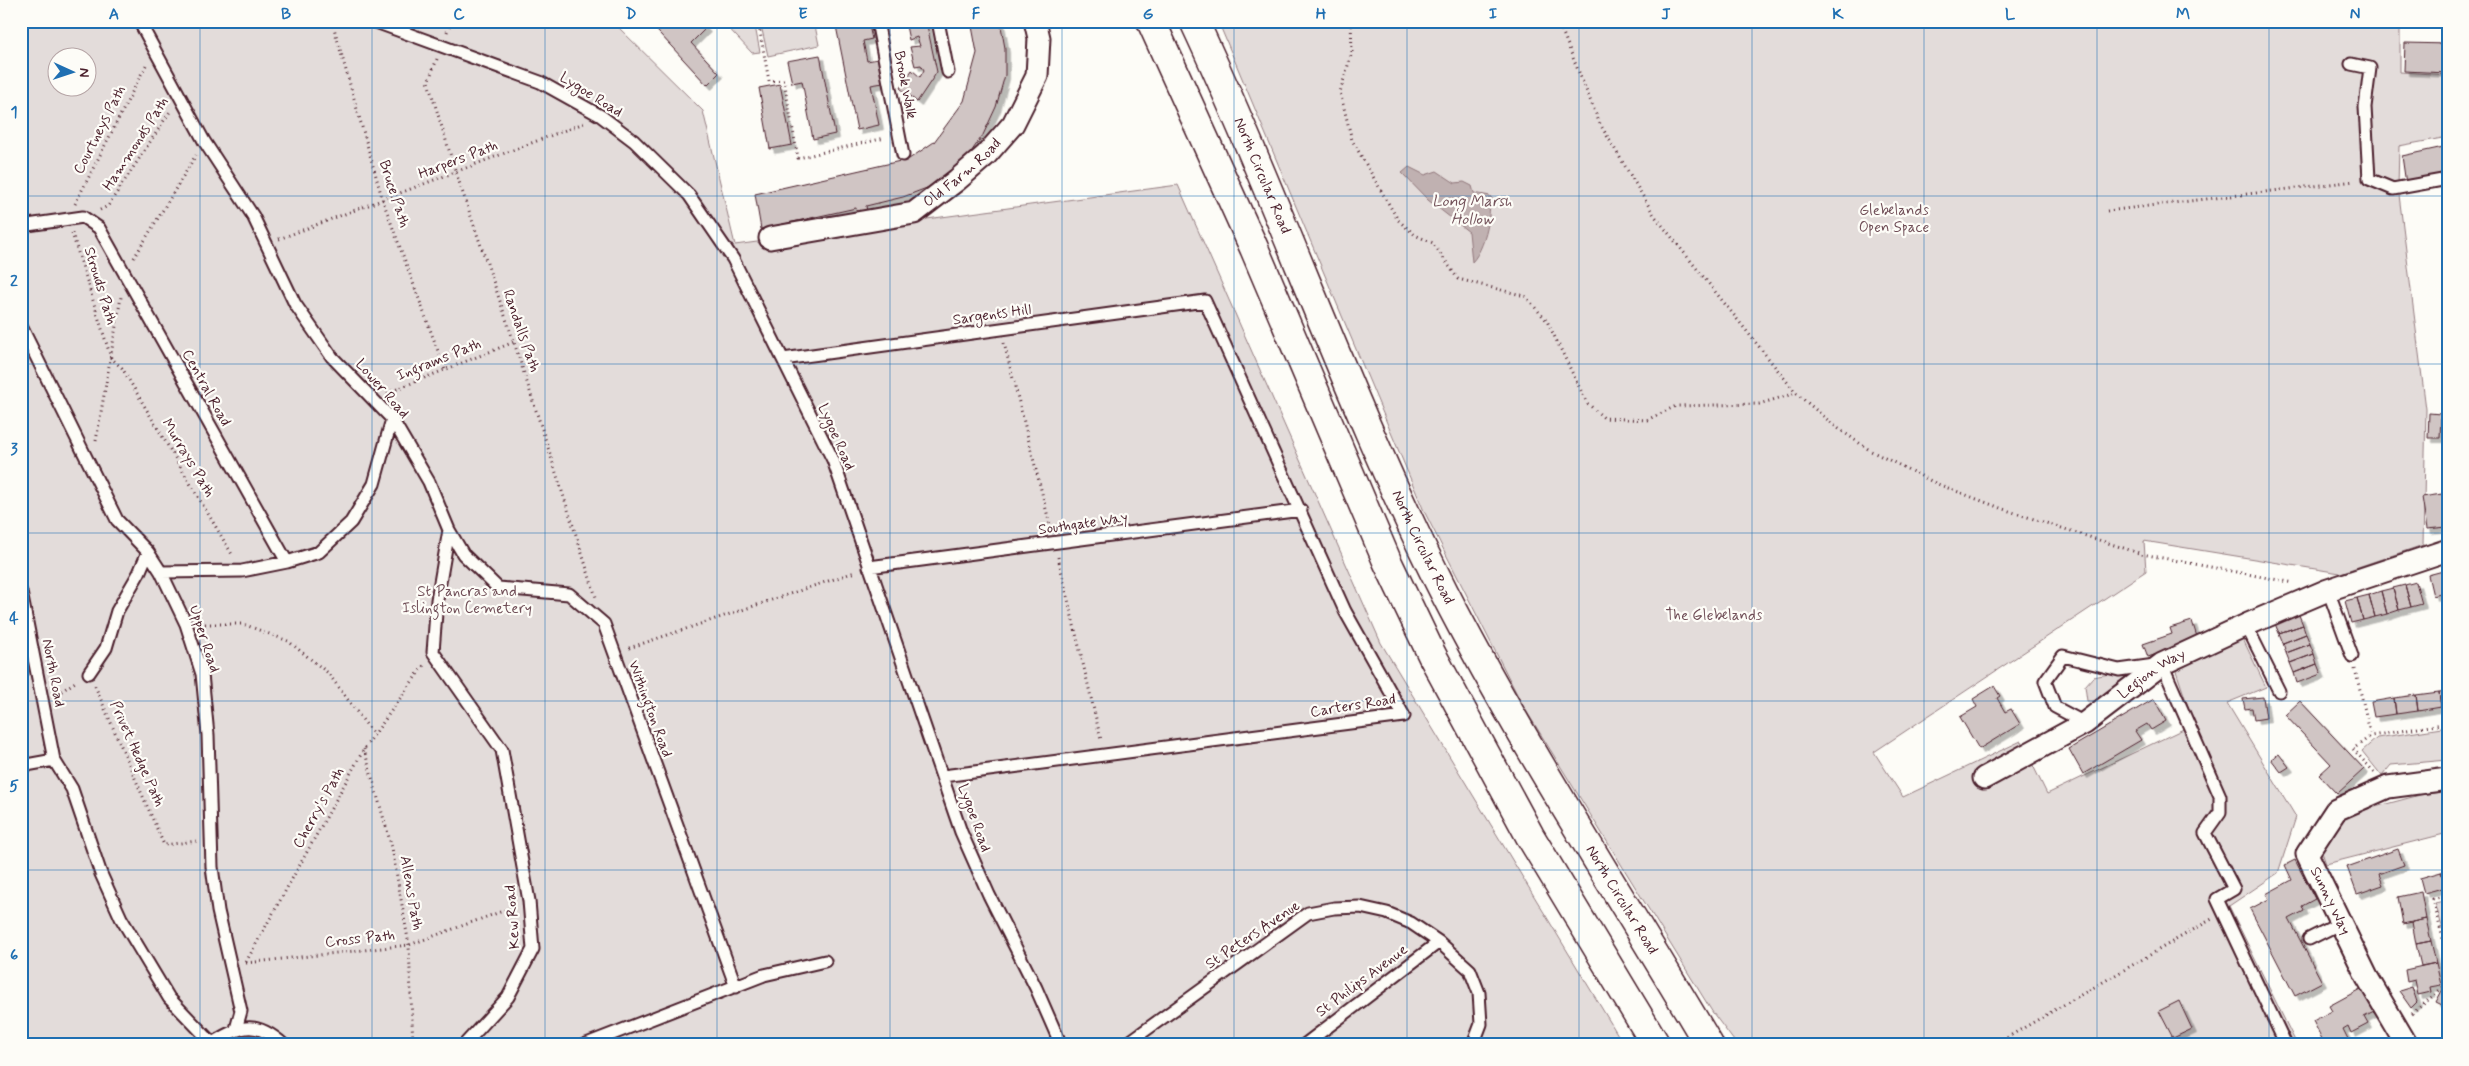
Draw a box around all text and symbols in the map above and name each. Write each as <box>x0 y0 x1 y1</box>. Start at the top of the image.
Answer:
text: A <box>109 4 119 25</box>
text: B <box>281 4 291 25</box>
text: C <box>453 4 465 25</box>
text: D <box>625 4 637 25</box>
text: E <box>798 4 808 25</box>
text: F <box>972 4 981 25</box>
text: G <box>1143 4 1154 25</box>
text: H <box>1316 4 1327 25</box>
text: I <box>1489 4 1498 25</box>
text: J <box>1661 4 1671 25</box>
text: K <box>1832 4 1844 25</box>
text: L <box>2005 4 2016 25</box>
text: M <box>2176 4 2190 25</box>
text: N <box>2350 4 2360 25</box>
north arrow <box>48 48 98 98</box>
street label: Brook Walk <box>889 49 921 121</box>
text: N <box>75 67 93 78</box>
street label: Lygoe Road <box>555 68 626 123</box>
street label: Courtneys Path <box>69 82 131 178</box>
street label: Hammonds Path <box>98 93 174 195</box>
text: 1 <box>10 102 18 123</box>
street label: North Circular Road <box>1229 115 1295 237</box>
street label: Old Farm Road <box>919 134 1006 212</box>
street label: Harpers Path <box>415 136 501 184</box>
street label: Bruce Path <box>374 158 414 230</box>
water label: Long Marsh Hollow <box>1432 191 1512 230</box>
park label: Glebelands Open Space <box>1859 201 1929 238</box>
street label: Strouds Path <box>79 245 121 327</box>
text: 2 <box>10 271 18 292</box>
street label: Randalls Path <box>498 287 544 375</box>
street label: Sargents Hill <box>951 300 1033 331</box>
street label: Ingrams Path <box>394 334 484 387</box>
street label: Central Road <box>177 346 235 430</box>
street label: Lower Road <box>350 355 414 423</box>
street label: Lygoe Road <box>812 400 860 474</box>
street label: Murrays Path <box>157 415 219 501</box>
text: 3 <box>10 439 18 460</box>
street label: North Circular Road <box>1387 487 1459 608</box>
street label: Southgate Way <box>1037 508 1129 540</box>
park label: St Pancras and Islington Cemetery <box>402 582 532 620</box>
street label: Upper Road <box>184 603 224 675</box>
park label: The Glebelands <box>1666 606 1763 626</box>
text: 4 <box>9 608 19 629</box>
street label: North Road <box>37 637 69 709</box>
street label: Legion Way <box>2114 644 2189 704</box>
street label: Withington Road <box>622 658 677 761</box>
street label: Carters Road <box>1309 689 1397 723</box>
street label: Privet Hedge Path <box>105 698 169 810</box>
street label: Cherry's Path <box>289 764 349 852</box>
text: 5 <box>9 776 19 797</box>
street label: Lygoe Road <box>952 781 996 855</box>
street label: North Circular Road <box>1581 842 1662 958</box>
street label: Allens Path <box>395 854 427 932</box>
street label: Sunny Way <box>2305 864 2355 938</box>
street label: Kew Road <box>501 884 525 950</box>
street label: St Peters Avenue <box>1202 896 1304 974</box>
street label: Cross Path <box>324 925 396 953</box>
street label: St Philips Avenue <box>1312 940 1412 1022</box>
text: 6 <box>10 945 18 966</box>

